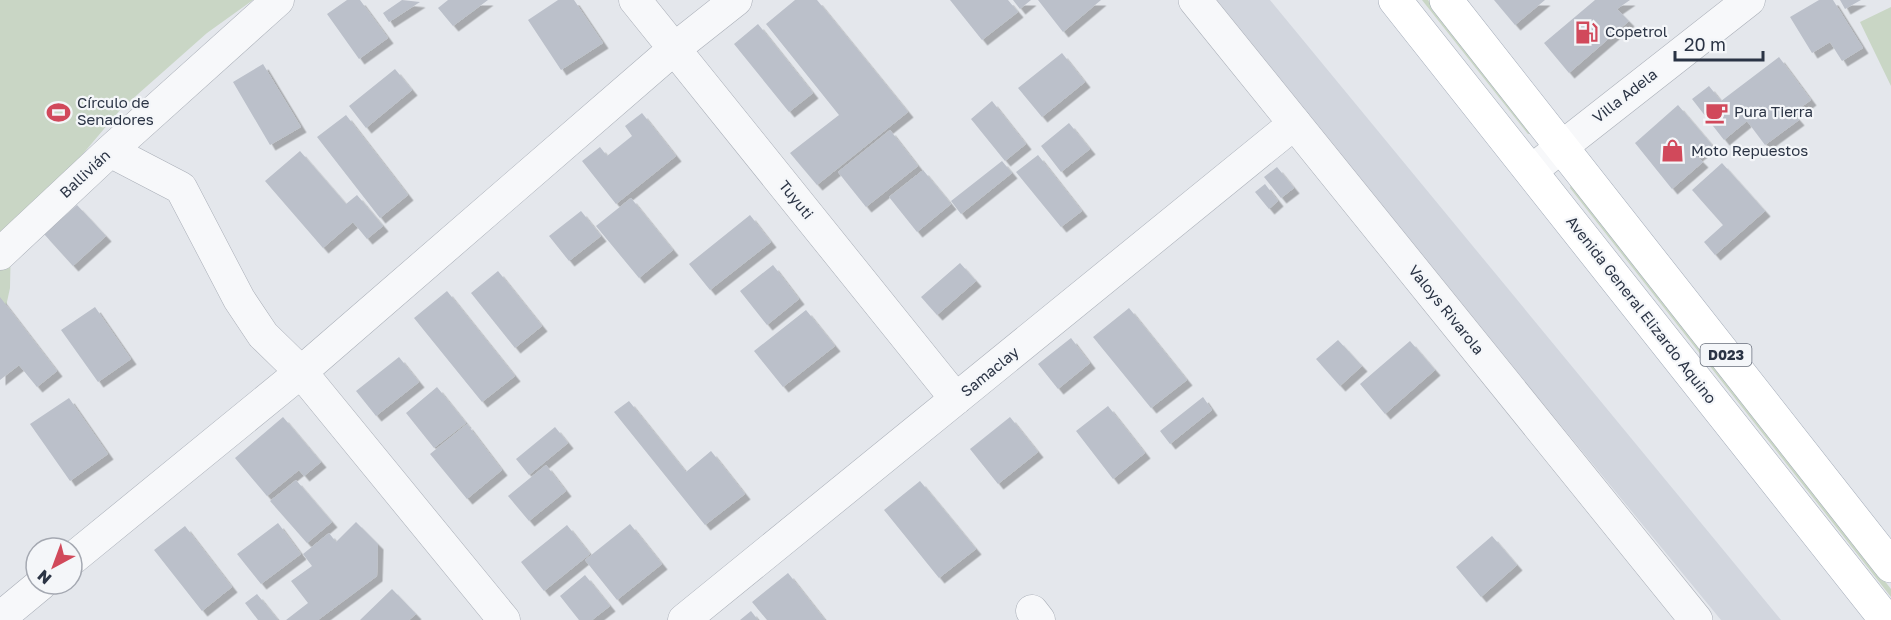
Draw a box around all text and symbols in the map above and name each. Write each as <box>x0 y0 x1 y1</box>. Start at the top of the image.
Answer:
fuel station icon: Copetrol <box>1574 19 1600 45</box>
place label: Copetrol <box>1605 22 1668 40</box>
scale bar <box>1675 24 1764 62</box>
text: 20 m <box>1684 33 1726 55</box>
street label: Villa Adela <box>1589 64 1660 126</box>
place label: Círculo de Senadores <box>77 93 154 128</box>
sports icon: Círculo de Senadores <box>46 99 72 125</box>
cafe icon: Pura Tierra <box>1703 99 1729 125</box>
place label: Pura Tierra <box>1734 102 1813 120</box>
shop icon: Moto Repuestos <box>1660 138 1686 164</box>
place label: Moto Repuestos <box>1691 141 1808 159</box>
street label: Ballivián <box>55 145 113 201</box>
street label: Tuyuti <box>776 176 818 222</box>
street label: Avenida General Elizardo Aquino <box>1563 212 1721 407</box>
street label: Valoys Rivarola <box>1405 261 1488 358</box>
street label: Samaclay <box>957 342 1022 400</box>
road number: D023 <box>1700 344 1752 366</box>
north arrow <box>24 536 84 596</box>
text: N <box>33 566 55 589</box>

